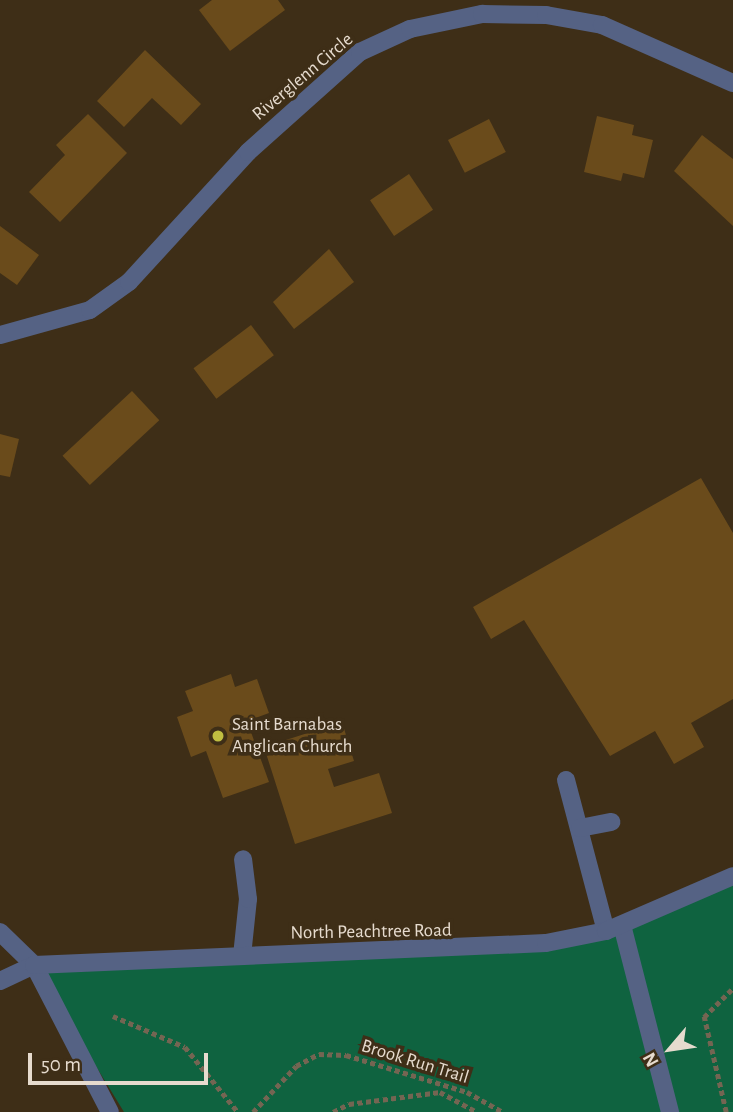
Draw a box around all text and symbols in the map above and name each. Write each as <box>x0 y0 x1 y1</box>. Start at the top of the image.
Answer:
street label: Riverglenn Circle <box>248 28 358 126</box>
place label: Saint Barnabas Anglican Church <box>232 714 352 758</box>
marker: Saint Barnabas Anglican Church <box>210 728 226 744</box>
street label: North Peachtree Road <box>290 919 452 945</box>
north arrow <box>635 1014 705 1084</box>
street label: Brook Run Trail <box>358 1035 472 1089</box>
scale bar <box>32 1038 212 1082</box>
text: N <box>640 1049 663 1070</box>
text: 50 m <box>41 1054 81 1075</box>

